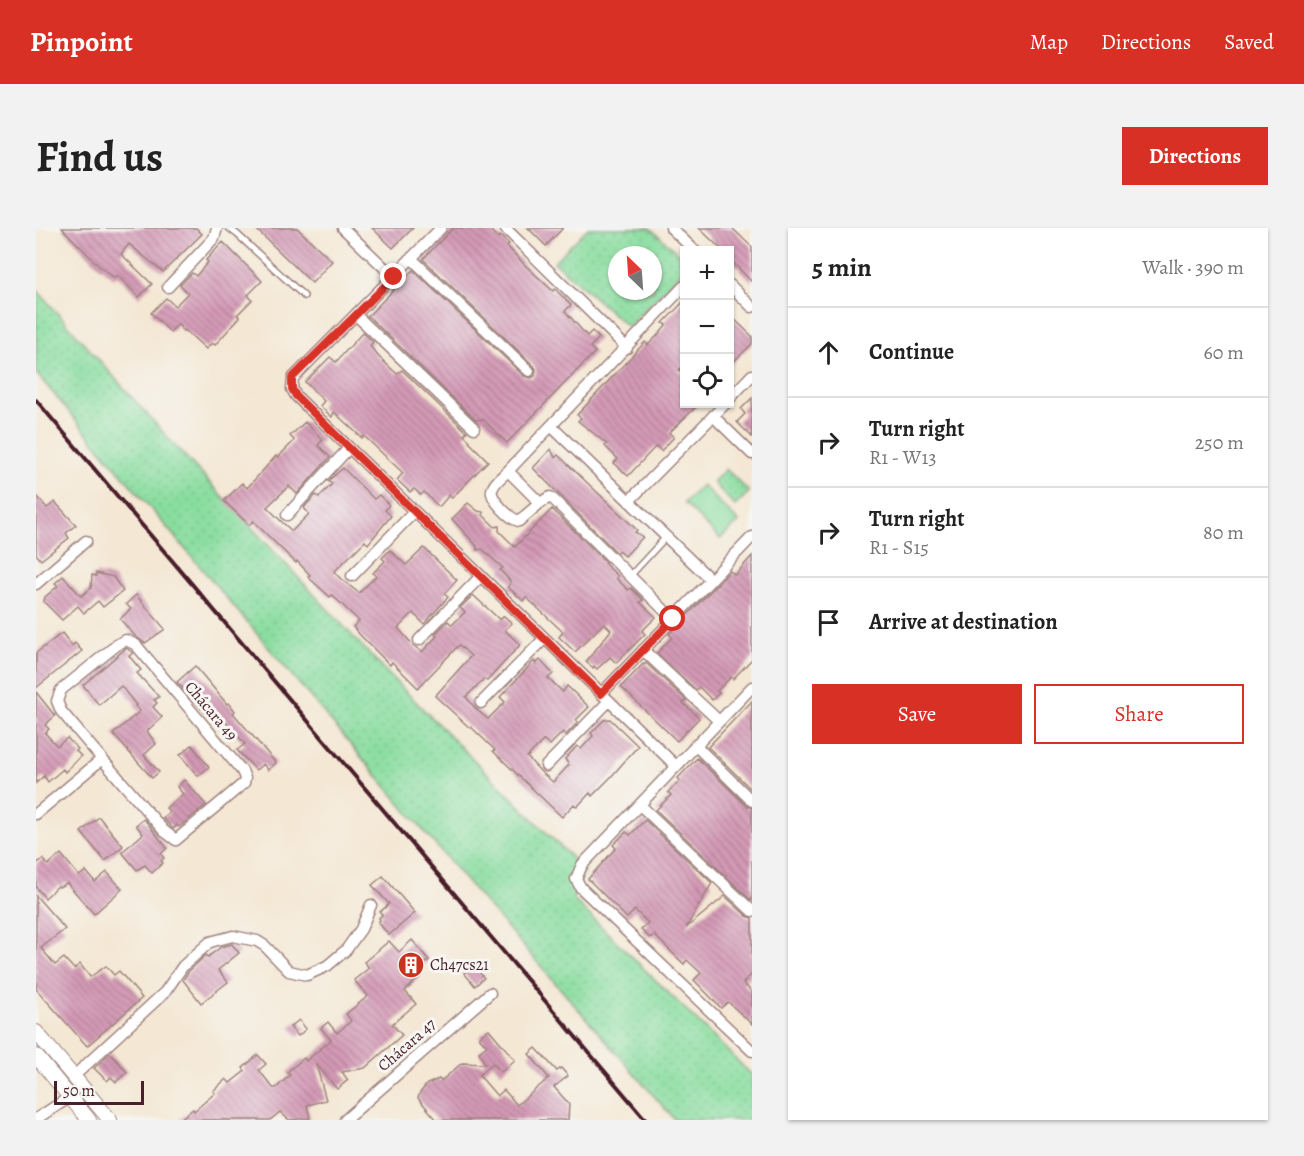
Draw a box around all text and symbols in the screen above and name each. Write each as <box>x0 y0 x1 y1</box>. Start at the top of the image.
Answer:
text: Pinpoint <box>30 23 133 61</box>
text: Map <box>1030 28 1068 56</box>
text: Directions <box>1101 28 1191 56</box>
text: Saved <box>1224 28 1274 56</box>
button: Directions <box>1122 127 1268 185</box>
text: Find us <box>36 128 163 185</box>
north arrow <box>608 246 662 300</box>
map controls <box>680 246 734 408</box>
button: + <box>680 246 734 300</box>
text: 5 min <box>812 250 872 285</box>
text: Walk · 390 m <box>1142 254 1244 281</box>
route end <box>380 263 406 289</box>
button: − <box>680 300 734 354</box>
icon: ahead <box>812 336 845 369</box>
text: Continue <box>869 337 954 367</box>
text: 60 m <box>1204 339 1244 366</box>
button: locate <box>680 354 734 408</box>
text: Turn right <box>869 414 965 444</box>
icon: right <box>812 426 845 459</box>
text: 250 m <box>1195 429 1244 456</box>
text: R1 - W13 <box>869 444 937 471</box>
text: Turn right <box>869 504 965 534</box>
icon: right <box>812 516 845 549</box>
text: 80 m <box>1203 519 1244 546</box>
text: R1 - S15 <box>869 534 929 561</box>
route start <box>659 605 685 631</box>
icon: arrive <box>812 606 845 639</box>
text: Arrive at destination <box>869 607 1058 637</box>
street label: Chácara 49 <box>180 677 242 745</box>
button: Save <box>812 684 1022 744</box>
button: Share <box>1034 684 1244 744</box>
building icon: Ch47cs21 <box>396 950 426 980</box>
place label: Ch47cs21 <box>430 954 489 976</box>
street label: Chácara 47 <box>373 1013 441 1076</box>
scale bar <box>54 1078 144 1106</box>
text: 50 m <box>63 1080 95 1102</box>

